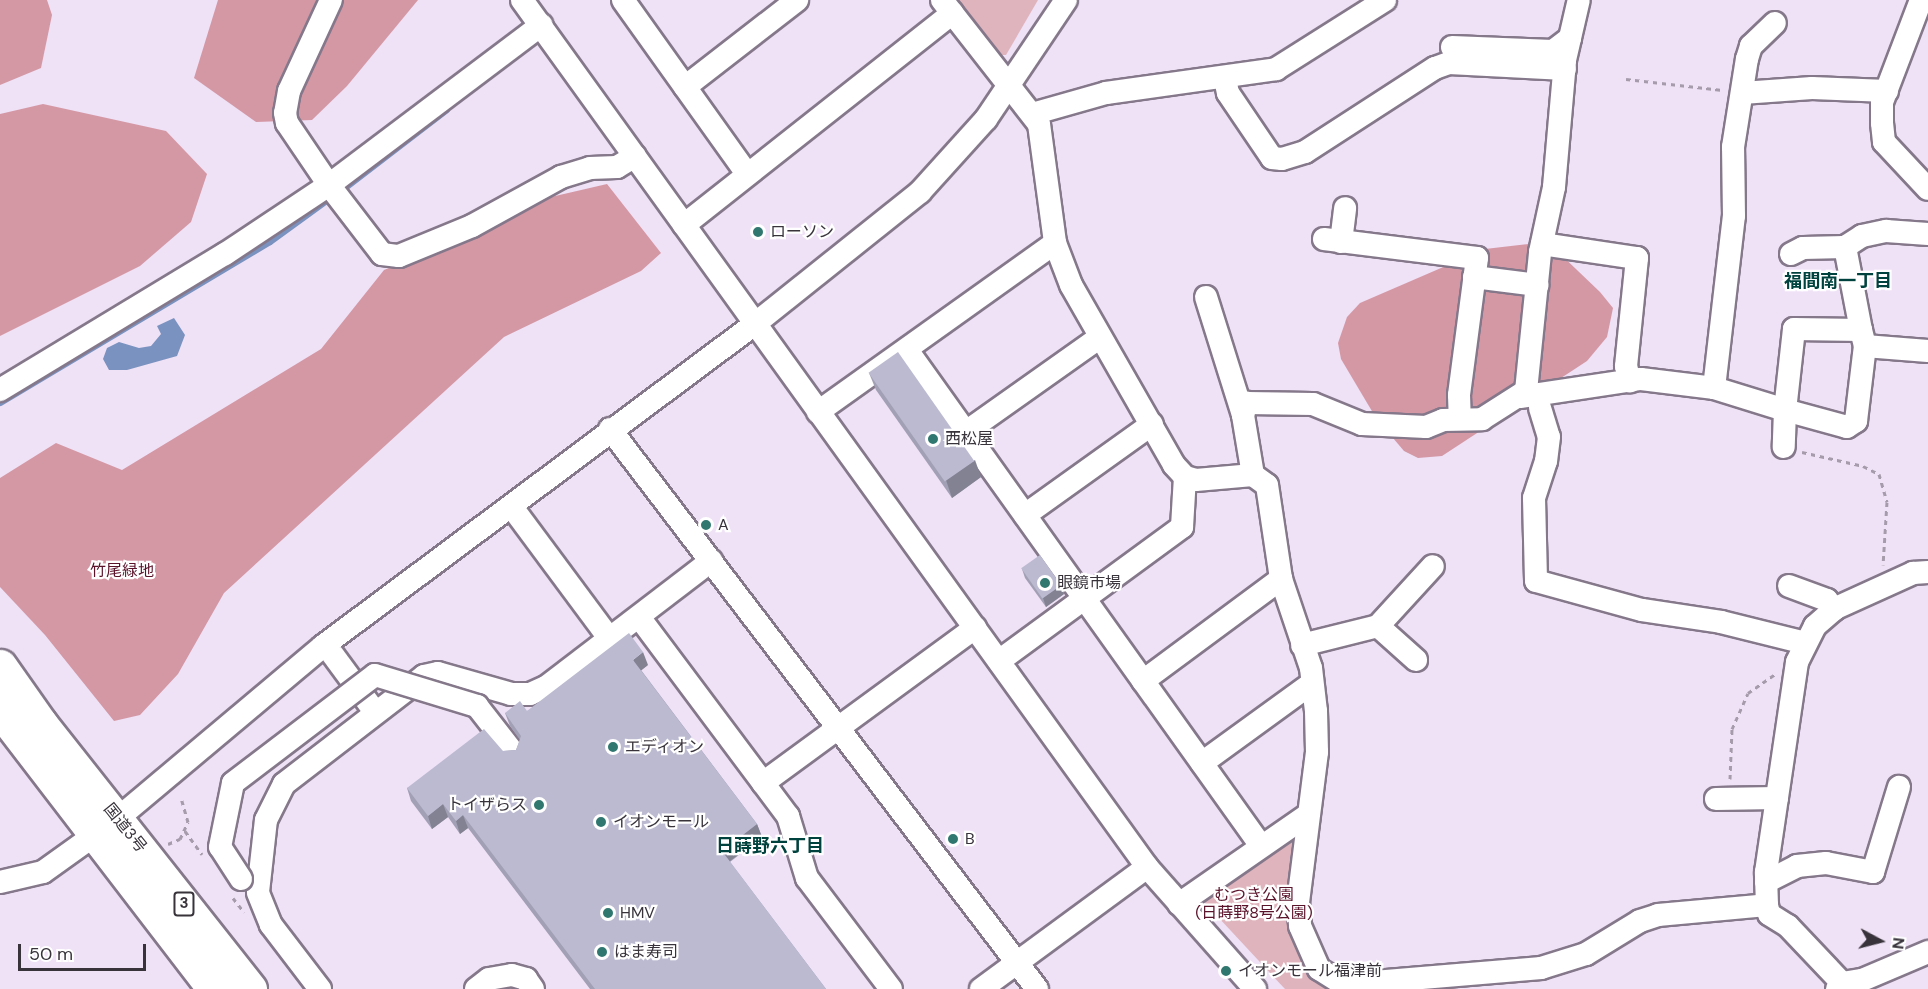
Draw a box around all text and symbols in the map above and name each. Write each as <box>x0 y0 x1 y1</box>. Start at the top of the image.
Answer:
place label: ローソン <box>770 222 834 242</box>
marker: ローソン <box>751 225 765 239</box>
district label: 福間南一丁目 <box>1784 270 1892 292</box>
place label: 西松屋 <box>945 429 993 449</box>
marker: 西松屋 <box>926 432 940 446</box>
place label: A <box>718 515 729 535</box>
marker: A <box>699 518 713 532</box>
park label: 竹尾緑地 <box>90 561 154 581</box>
place label: 眼鏡市場 <box>1057 573 1121 593</box>
marker: 眼鏡市場 <box>1038 576 1052 590</box>
place label: エディオン <box>625 737 705 757</box>
marker: エディオン <box>606 740 620 754</box>
place label: トイザらス <box>447 795 527 815</box>
marker: トイザらス <box>532 798 546 812</box>
street label: 国道3号 <box>99 800 151 856</box>
place label: イオンモール <box>613 812 709 832</box>
marker: イオンモール <box>594 815 608 829</box>
place label: B <box>965 829 975 849</box>
marker: B <box>946 832 960 846</box>
district label: 日蒔野六丁目 <box>716 835 824 857</box>
park label: むつき公園 (日蒔野8号公園) <box>1195 885 1313 923</box>
road number: 3 <box>172 892 196 916</box>
place label: HMV <box>620 903 655 923</box>
marker: HMV <box>601 906 615 920</box>
north arrow <box>1850 911 1910 971</box>
scale bar <box>21 932 148 970</box>
text: N <box>1887 936 1909 950</box>
text: 50 m <box>29 942 73 966</box>
place label: はま寿司 <box>614 942 678 962</box>
marker: はま寿司 <box>595 945 609 959</box>
place label: イオンモール福津前 <box>1238 961 1382 981</box>
marker: イオンモール福津前 <box>1219 964 1233 978</box>

